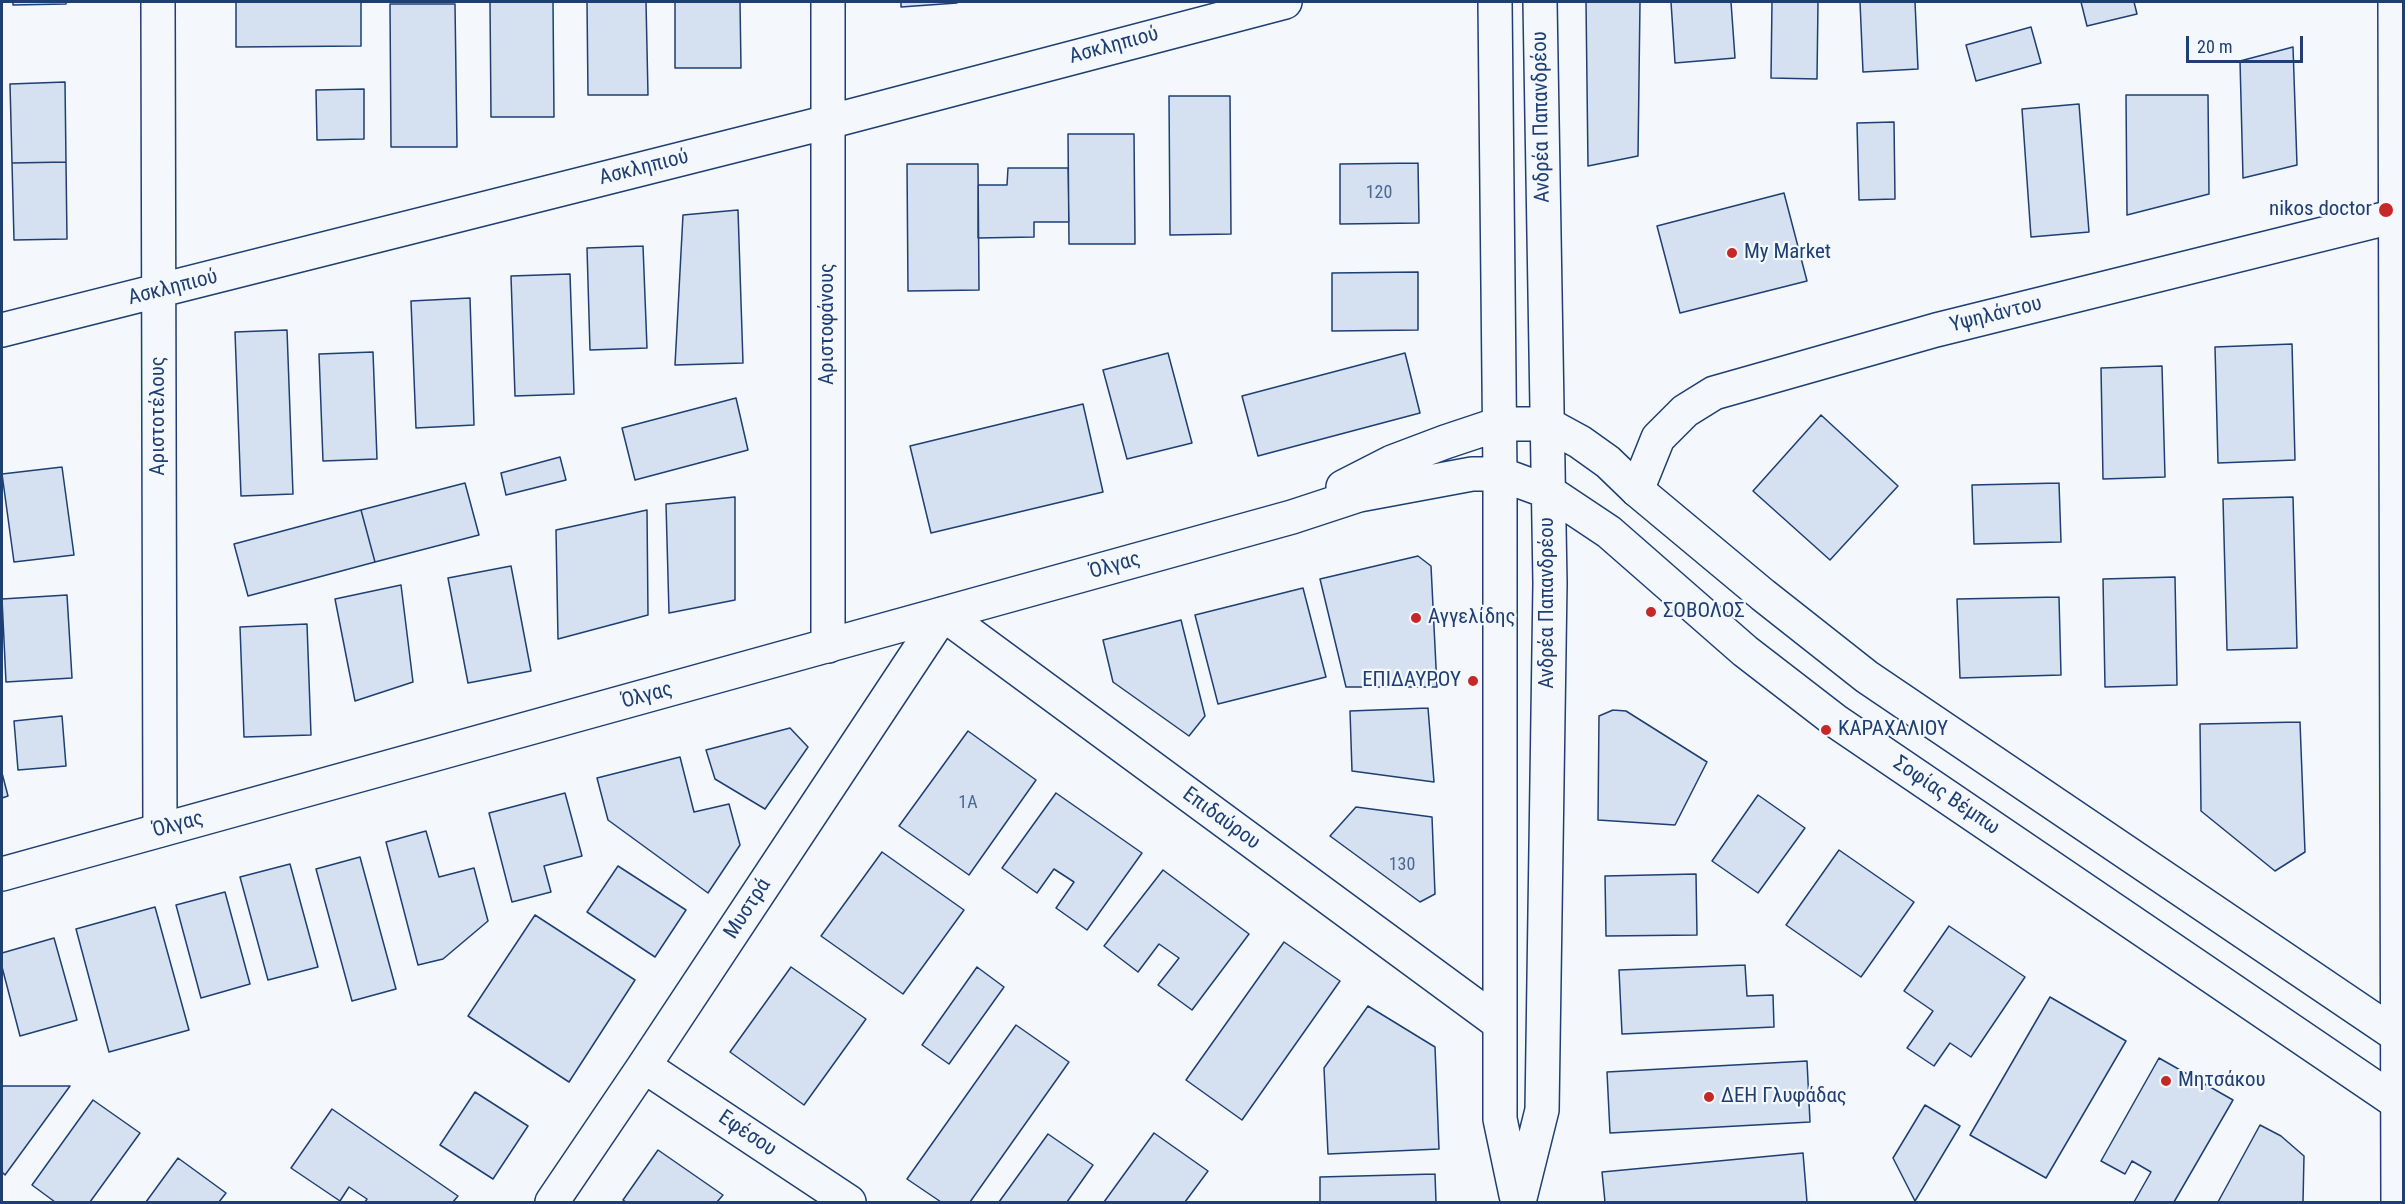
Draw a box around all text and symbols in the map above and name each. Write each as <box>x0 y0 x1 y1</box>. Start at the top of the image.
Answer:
street label: Ασκληπιού <box>1067 22 1161 70</box>
scale bar <box>2189 24 2306 62</box>
street label: Ανδρέα Παπανδρέου <box>1528 31 1556 203</box>
text: 20 m <box>2197 36 2232 57</box>
street label: Ασκληπιού <box>597 145 691 191</box>
house number: 120 <box>1366 182 1392 204</box>
place label: nikos doctor <box>2269 197 2372 223</box>
marker: nikos doctor <box>2377 201 2395 219</box>
place label: My Market <box>1744 240 1831 266</box>
marker: My Market <box>1725 246 1739 260</box>
street label: Αριστοφάνους <box>815 263 841 385</box>
street label: Ασκληπιού <box>126 265 220 311</box>
street label: Υψηλάντου <box>1947 291 2045 339</box>
street label: Αριστοτέλους <box>146 356 172 476</box>
street label: Ανδρέα Παπανδρέου <box>1535 517 1561 689</box>
street label: Όλγας <box>1087 547 1143 585</box>
place label: ΣΟΒΟΛΟΣ <box>1663 599 1745 625</box>
place label: Αγγελίδης <box>1428 605 1516 631</box>
marker: ΣΟΒΟΛΟΣ <box>1644 605 1658 619</box>
marker: Αγγελίδης <box>1409 611 1423 625</box>
place label: ΕΠΙΔΑΥΡΟΥ <box>1362 668 1461 694</box>
marker: ΕΠΙΔΑΥΡΟΥ <box>1466 674 1480 688</box>
street label: Όλγας <box>619 677 675 715</box>
place label: ΚΑΡΑΧΑΛΙΟΥ <box>1838 717 1948 743</box>
marker: ΚΑΡΑΧΑΛΙΟΥ <box>1819 723 1833 737</box>
street label: Σοφίας Βέμπω <box>1888 751 2004 841</box>
street label: Επιδαύρου <box>1177 782 1265 856</box>
house number: 1Α <box>958 792 978 814</box>
street label: Όλγας <box>150 806 206 844</box>
house number: 130 <box>1389 854 1415 876</box>
street label: Μυστρά <box>719 874 777 944</box>
place label: Μητσάκου <box>2178 1068 2266 1094</box>
marker: Μητσάκου <box>2159 1074 2173 1088</box>
place label: ΔΕΗ Γλυφάδας <box>1721 1084 1847 1110</box>
marker: ΔΕΗ Γλυφάδας <box>1702 1090 1716 1104</box>
street label: Εφέσου <box>713 1106 781 1162</box>

